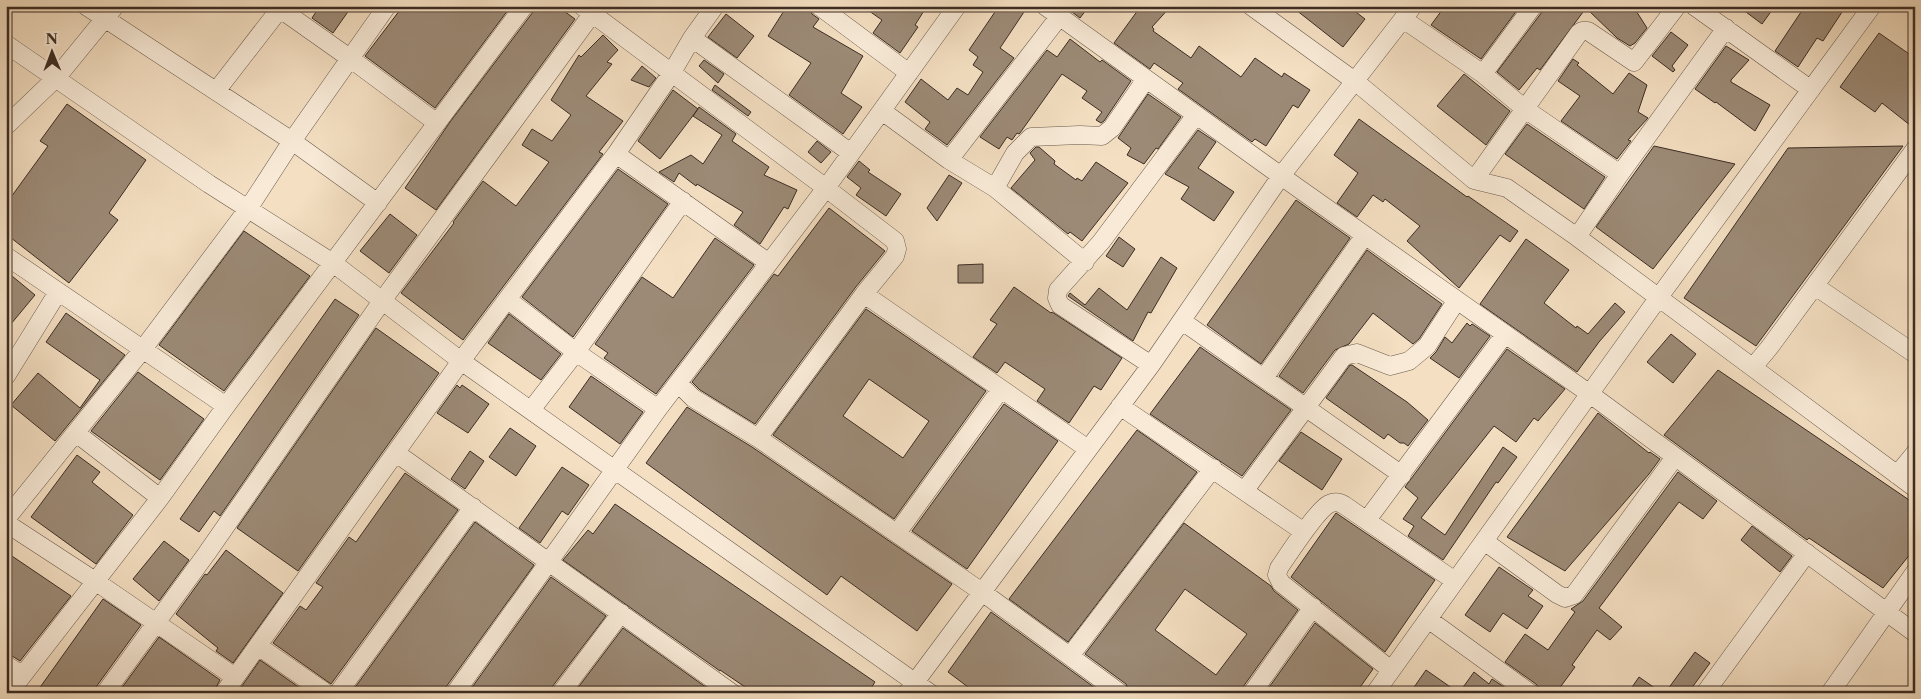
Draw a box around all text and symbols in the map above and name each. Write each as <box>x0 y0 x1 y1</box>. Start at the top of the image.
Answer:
north arrow <box>28 28 78 78</box>
text: N <box>46 30 58 48</box>

